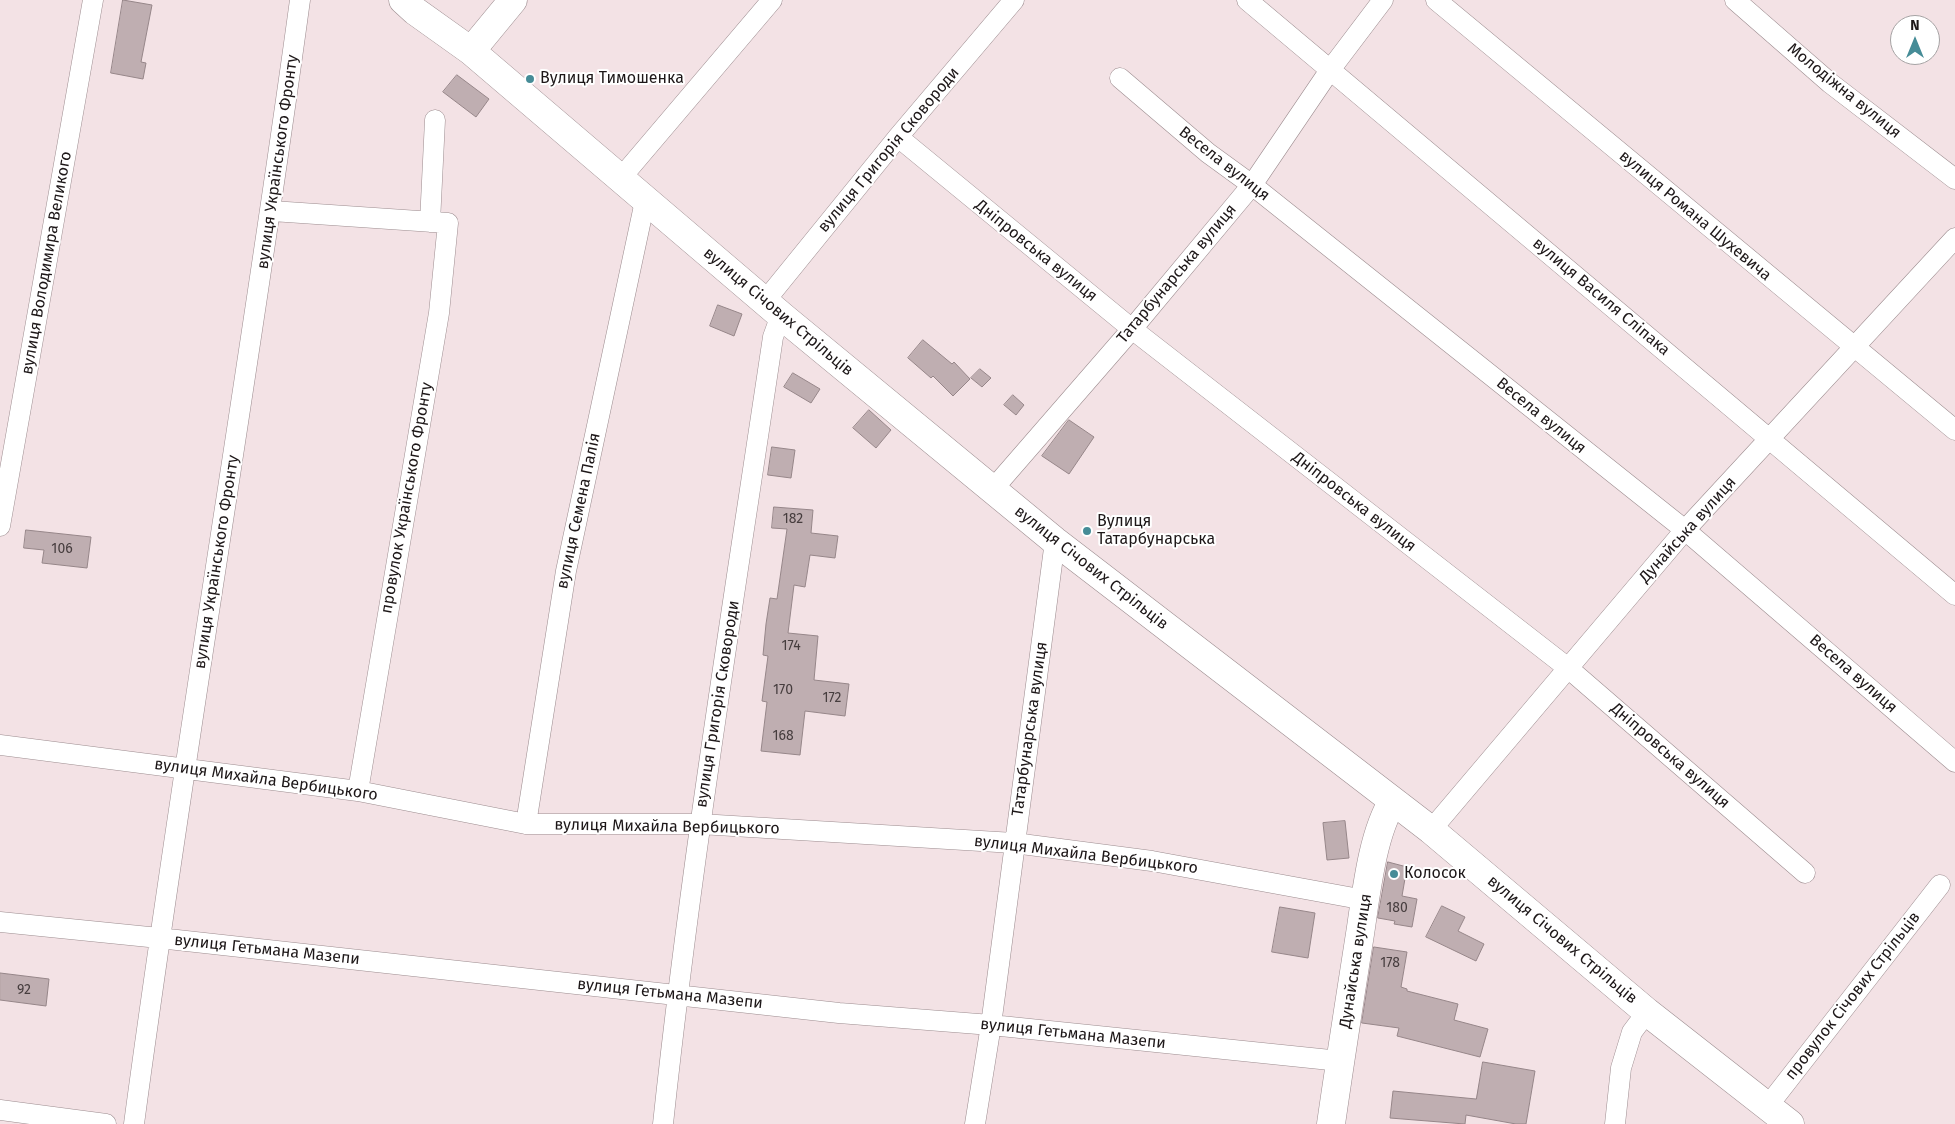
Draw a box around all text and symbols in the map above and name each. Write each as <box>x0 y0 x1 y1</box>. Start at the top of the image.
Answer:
north arrow <box>1890 15 1940 65</box>
text: N <box>1910 17 1920 34</box>
street label: Молодіжна вулиця <box>1783 39 1905 143</box>
street label: вулиця Українського Фронту <box>253 54 303 270</box>
street label: вулиця Григорія Сковороди <box>814 64 964 236</box>
place label: Вулиця Тимошенка <box>540 69 684 89</box>
marker: Вулиця Тимошенка <box>524 73 536 85</box>
street label: Весела вулиця <box>1175 123 1273 205</box>
street label: вулиця Романа Шухевича <box>1615 147 1775 285</box>
street label: вулиця Володимира Великого <box>18 150 76 376</box>
street label: Дніпровська вулиця <box>971 196 1101 306</box>
street label: Татарбунарська вулиця <box>1113 200 1241 348</box>
street label: вулиця Василя Сліпака <box>1528 234 1674 360</box>
street label: вулиця Січових Стрільців <box>699 244 857 380</box>
street label: Весела вулиця <box>1492 374 1590 458</box>
street label: провулок Українського Фронту <box>377 381 437 615</box>
street label: вулиця Семена Палія <box>553 431 605 591</box>
street label: Дніпровська вулиця <box>1288 448 1420 556</box>
street label: вулиця Українського Фронту <box>191 454 243 670</box>
street label: Дунайська вулиця <box>1635 473 1741 587</box>
street label: вулиця Січових Стрільців <box>1010 502 1172 634</box>
house number: 182 <box>783 511 803 527</box>
place label: Вулиця Татарбунарська <box>1097 512 1215 550</box>
marker: Вулиця Татарбунарська <box>1081 525 1093 537</box>
house number: 106 <box>51 541 73 557</box>
street label: вулиця Григорія Сковороди <box>692 599 744 809</box>
street label: Весела вулиця <box>1805 631 1901 717</box>
house number: 174 <box>781 638 801 654</box>
street label: Татарбунарська вулиця <box>1008 641 1052 817</box>
house number: 170 <box>773 682 793 698</box>
house number: 172 <box>823 690 841 706</box>
street label: Дніпровська вулиця <box>1607 699 1733 813</box>
house number: 168 <box>772 728 794 744</box>
street label: вулиця Михайла Вербицького <box>153 755 379 805</box>
street label: вулиця Михайла Вербицького <box>554 815 780 839</box>
street label: вулиця Михайла Вербицького <box>973 832 1199 878</box>
place label: Колосок <box>1404 864 1466 884</box>
marker: Колосок <box>1388 868 1400 880</box>
street label: вулиця Січових Стрільців <box>1483 872 1641 1008</box>
street label: Дунайська вулиця <box>1336 892 1376 1030</box>
house number: 180 <box>1386 900 1408 916</box>
street label: провулок Січових Стрільців <box>1781 908 1925 1084</box>
street label: вулиця Гетьмана Мазепи <box>173 931 361 969</box>
house number: 178 <box>1380 955 1400 971</box>
street label: вулиця Гетьмана Мазепи <box>576 975 764 1013</box>
house number: 92 <box>17 982 31 998</box>
street label: вулиця Гетьмана Мазепи <box>979 1015 1167 1053</box>

